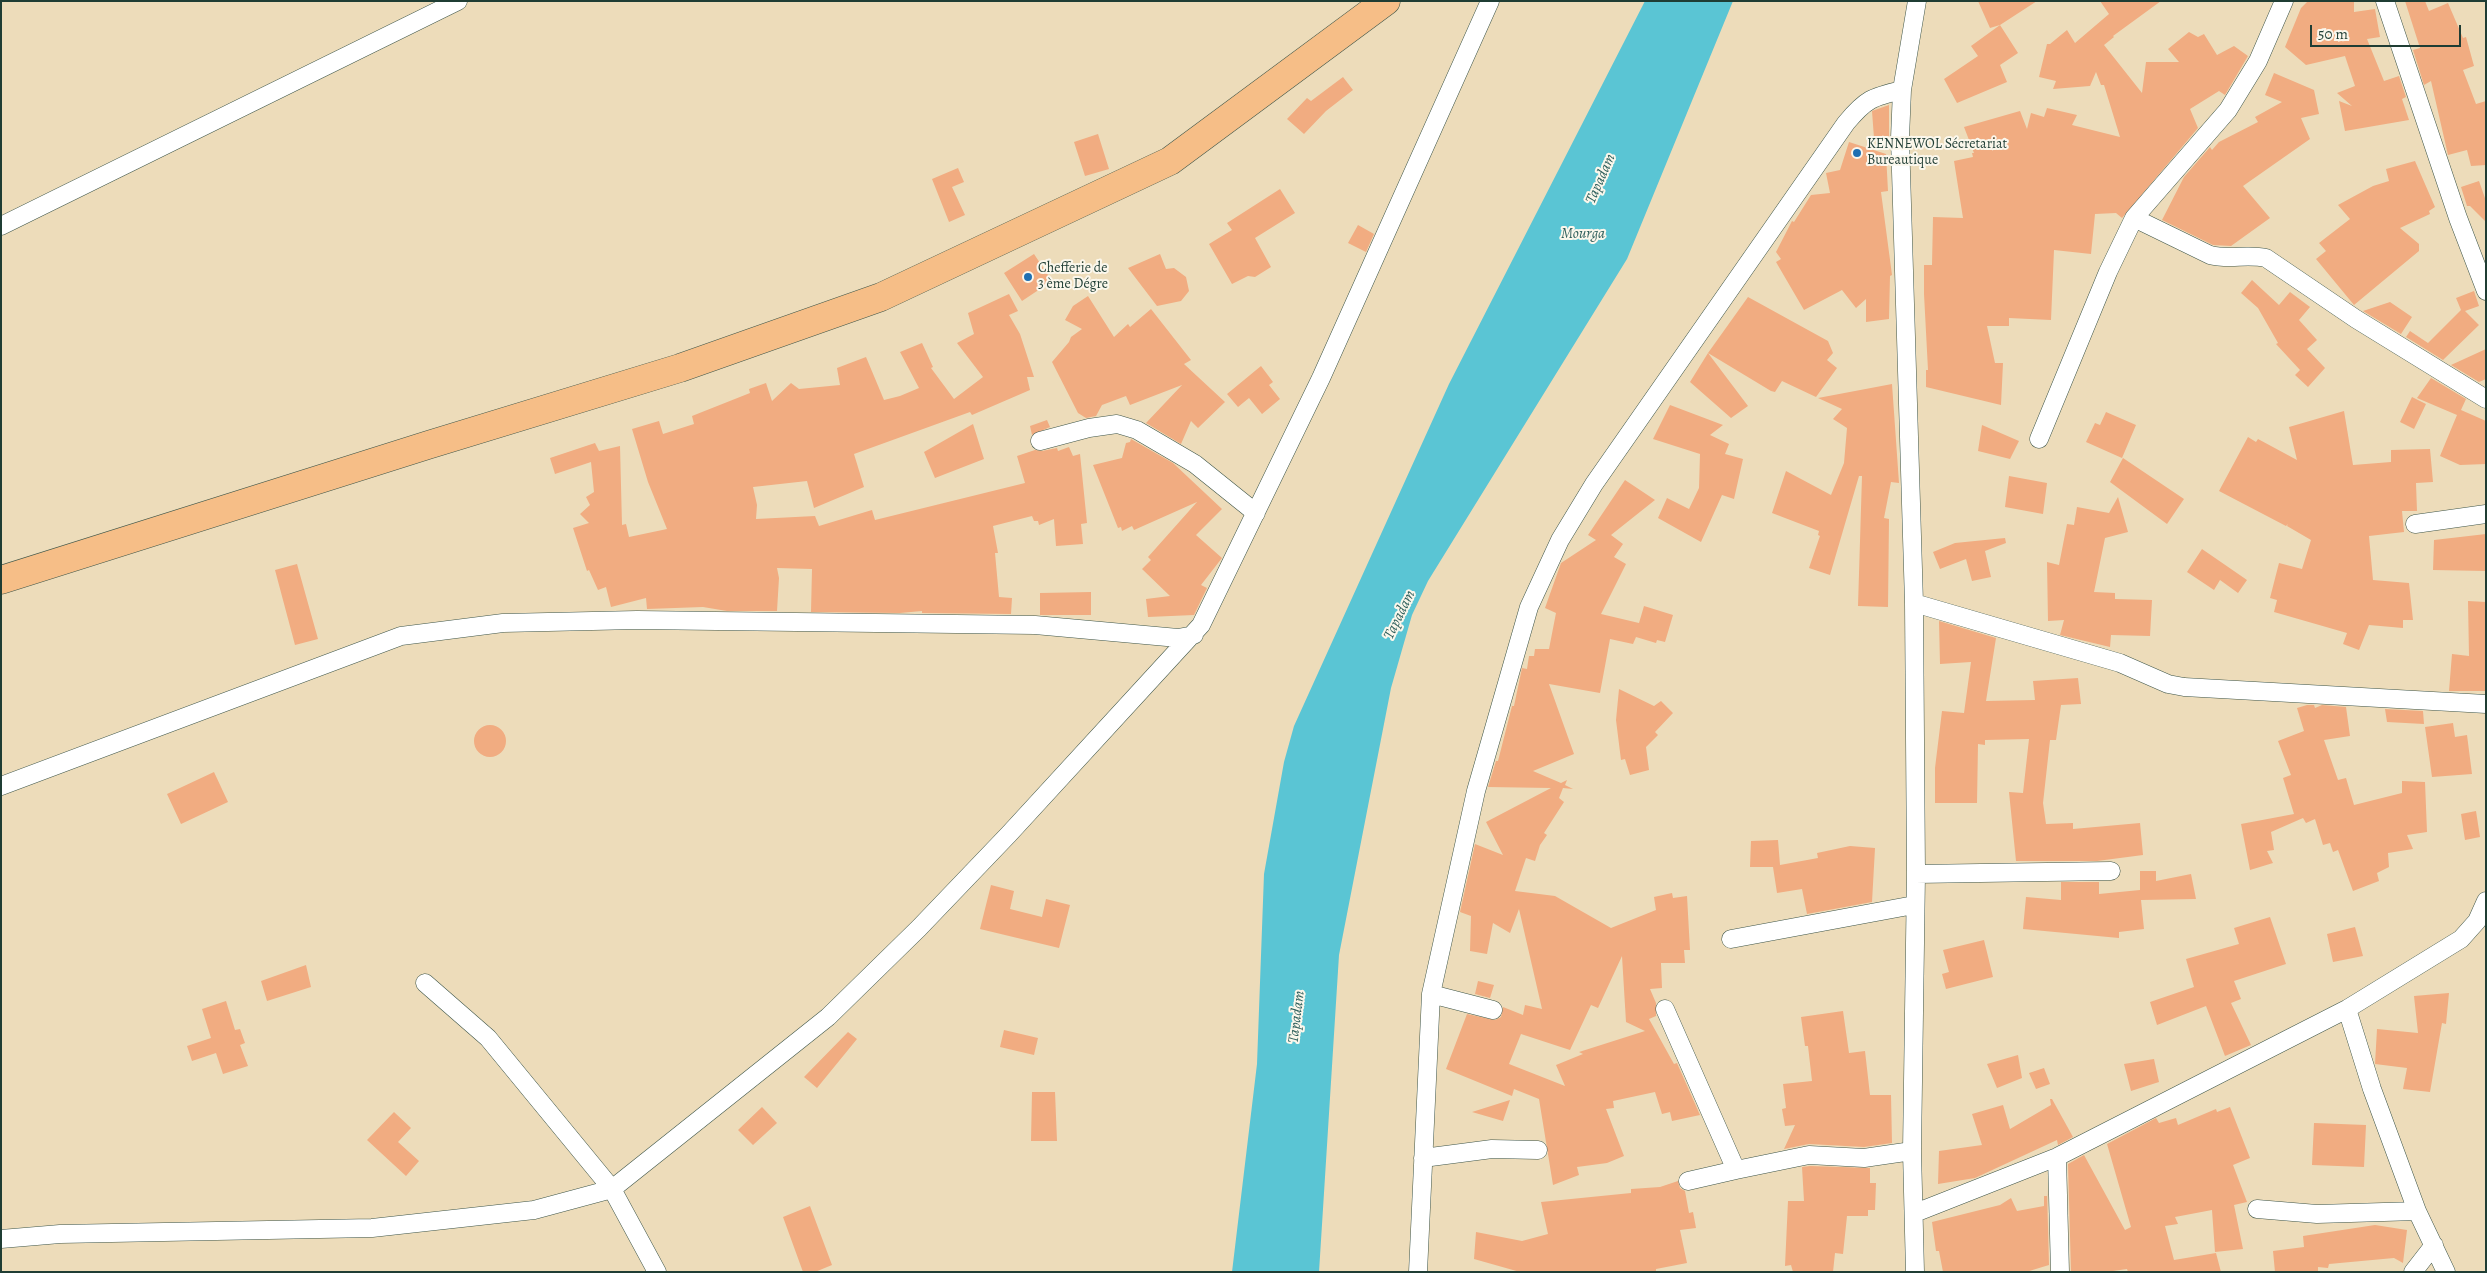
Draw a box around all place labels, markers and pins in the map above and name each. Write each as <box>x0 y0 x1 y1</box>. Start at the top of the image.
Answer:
place label: KENNEWOL Sécretariat Bureautique <box>1867 137 2007 170</box>
marker: KENNEWOL Sécretariat Bureautique <box>1851 147 1863 159</box>
place label: Chefferie de 3 ème Dégre <box>1038 261 1108 294</box>
marker: Chefferie de 3 ème Dégre <box>1022 271 1034 283</box>

